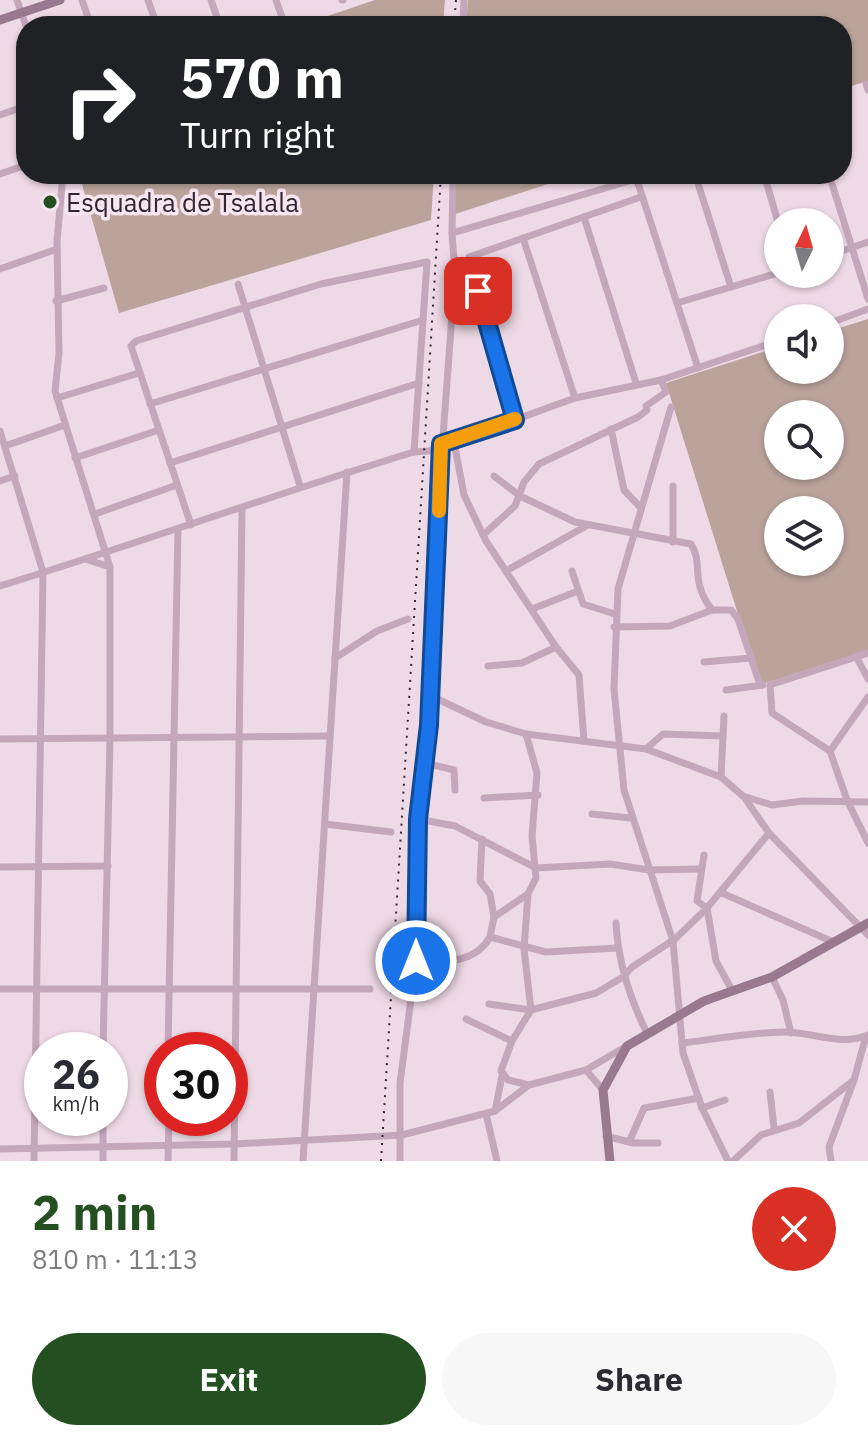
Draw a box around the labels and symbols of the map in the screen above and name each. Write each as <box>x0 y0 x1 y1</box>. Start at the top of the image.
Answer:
place label: Esquadra de Tsalala <box>66 185 299 219</box>
marker: Esquadra de Tsalala <box>41 193 59 211</box>
north arrow <box>764 208 844 288</box>
pin <box>444 257 512 325</box>
position arrow <box>374 919 458 1003</box>
speed limit sign: 30 <box>144 1032 248 1136</box>

